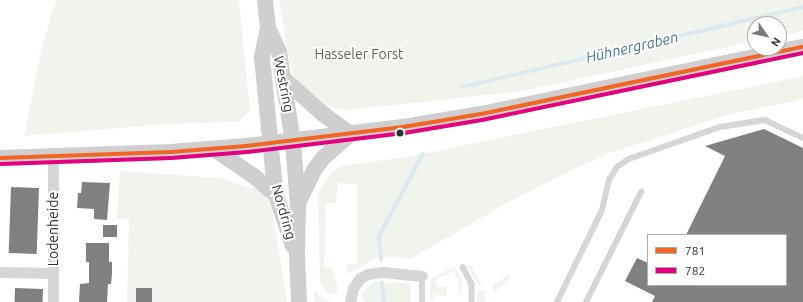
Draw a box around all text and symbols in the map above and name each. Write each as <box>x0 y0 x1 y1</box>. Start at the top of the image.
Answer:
north arrow <box>747 16 787 56</box>
water label: Hühnergraben <box>584 28 680 66</box>
text: N <box>769 35 783 49</box>
park label: Hasseler Forst <box>314 46 404 62</box>
street label: Westring <box>270 55 298 113</box>
unlabelled marker <box>395 128 405 138</box>
street label: Nordring <box>268 183 300 241</box>
street label: Lodenheide <box>45 192 61 266</box>
legend <box>647 234 787 286</box>
text: 781 <box>685 244 705 257</box>
text: 782 <box>685 264 705 277</box>

